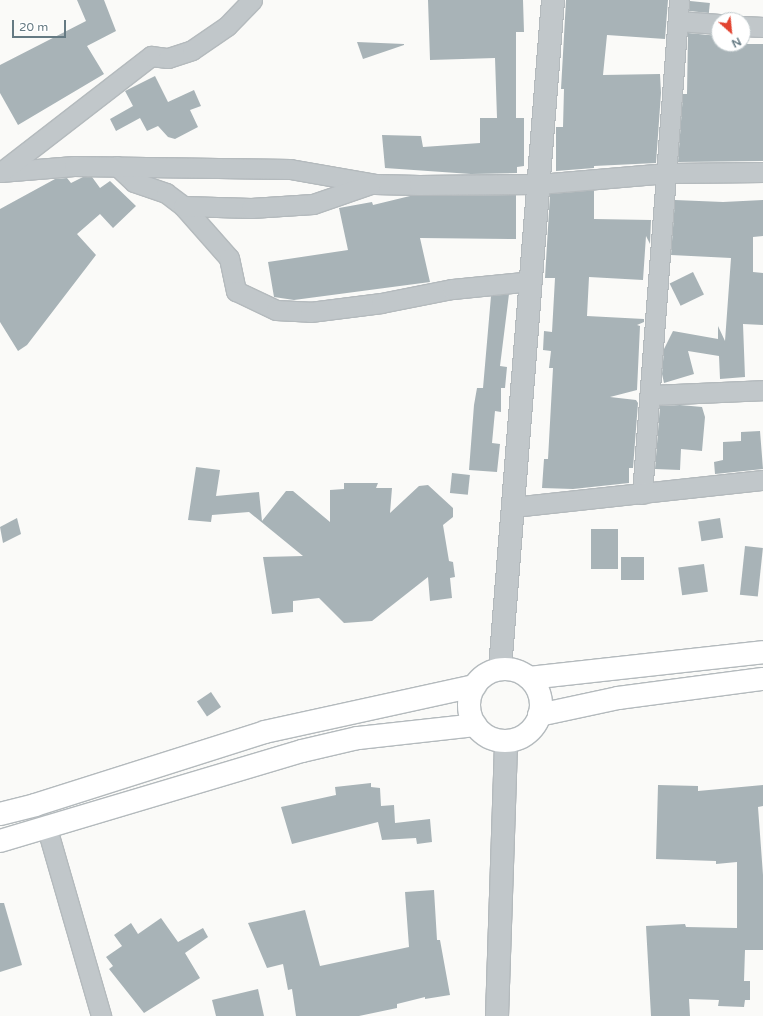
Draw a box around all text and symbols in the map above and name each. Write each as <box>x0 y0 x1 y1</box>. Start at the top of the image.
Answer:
scale bar <box>14 12 68 38</box>
north arrow <box>711 12 751 52</box>
text: 20 m <box>19 20 48 34</box>
text: N <box>729 34 743 50</box>

